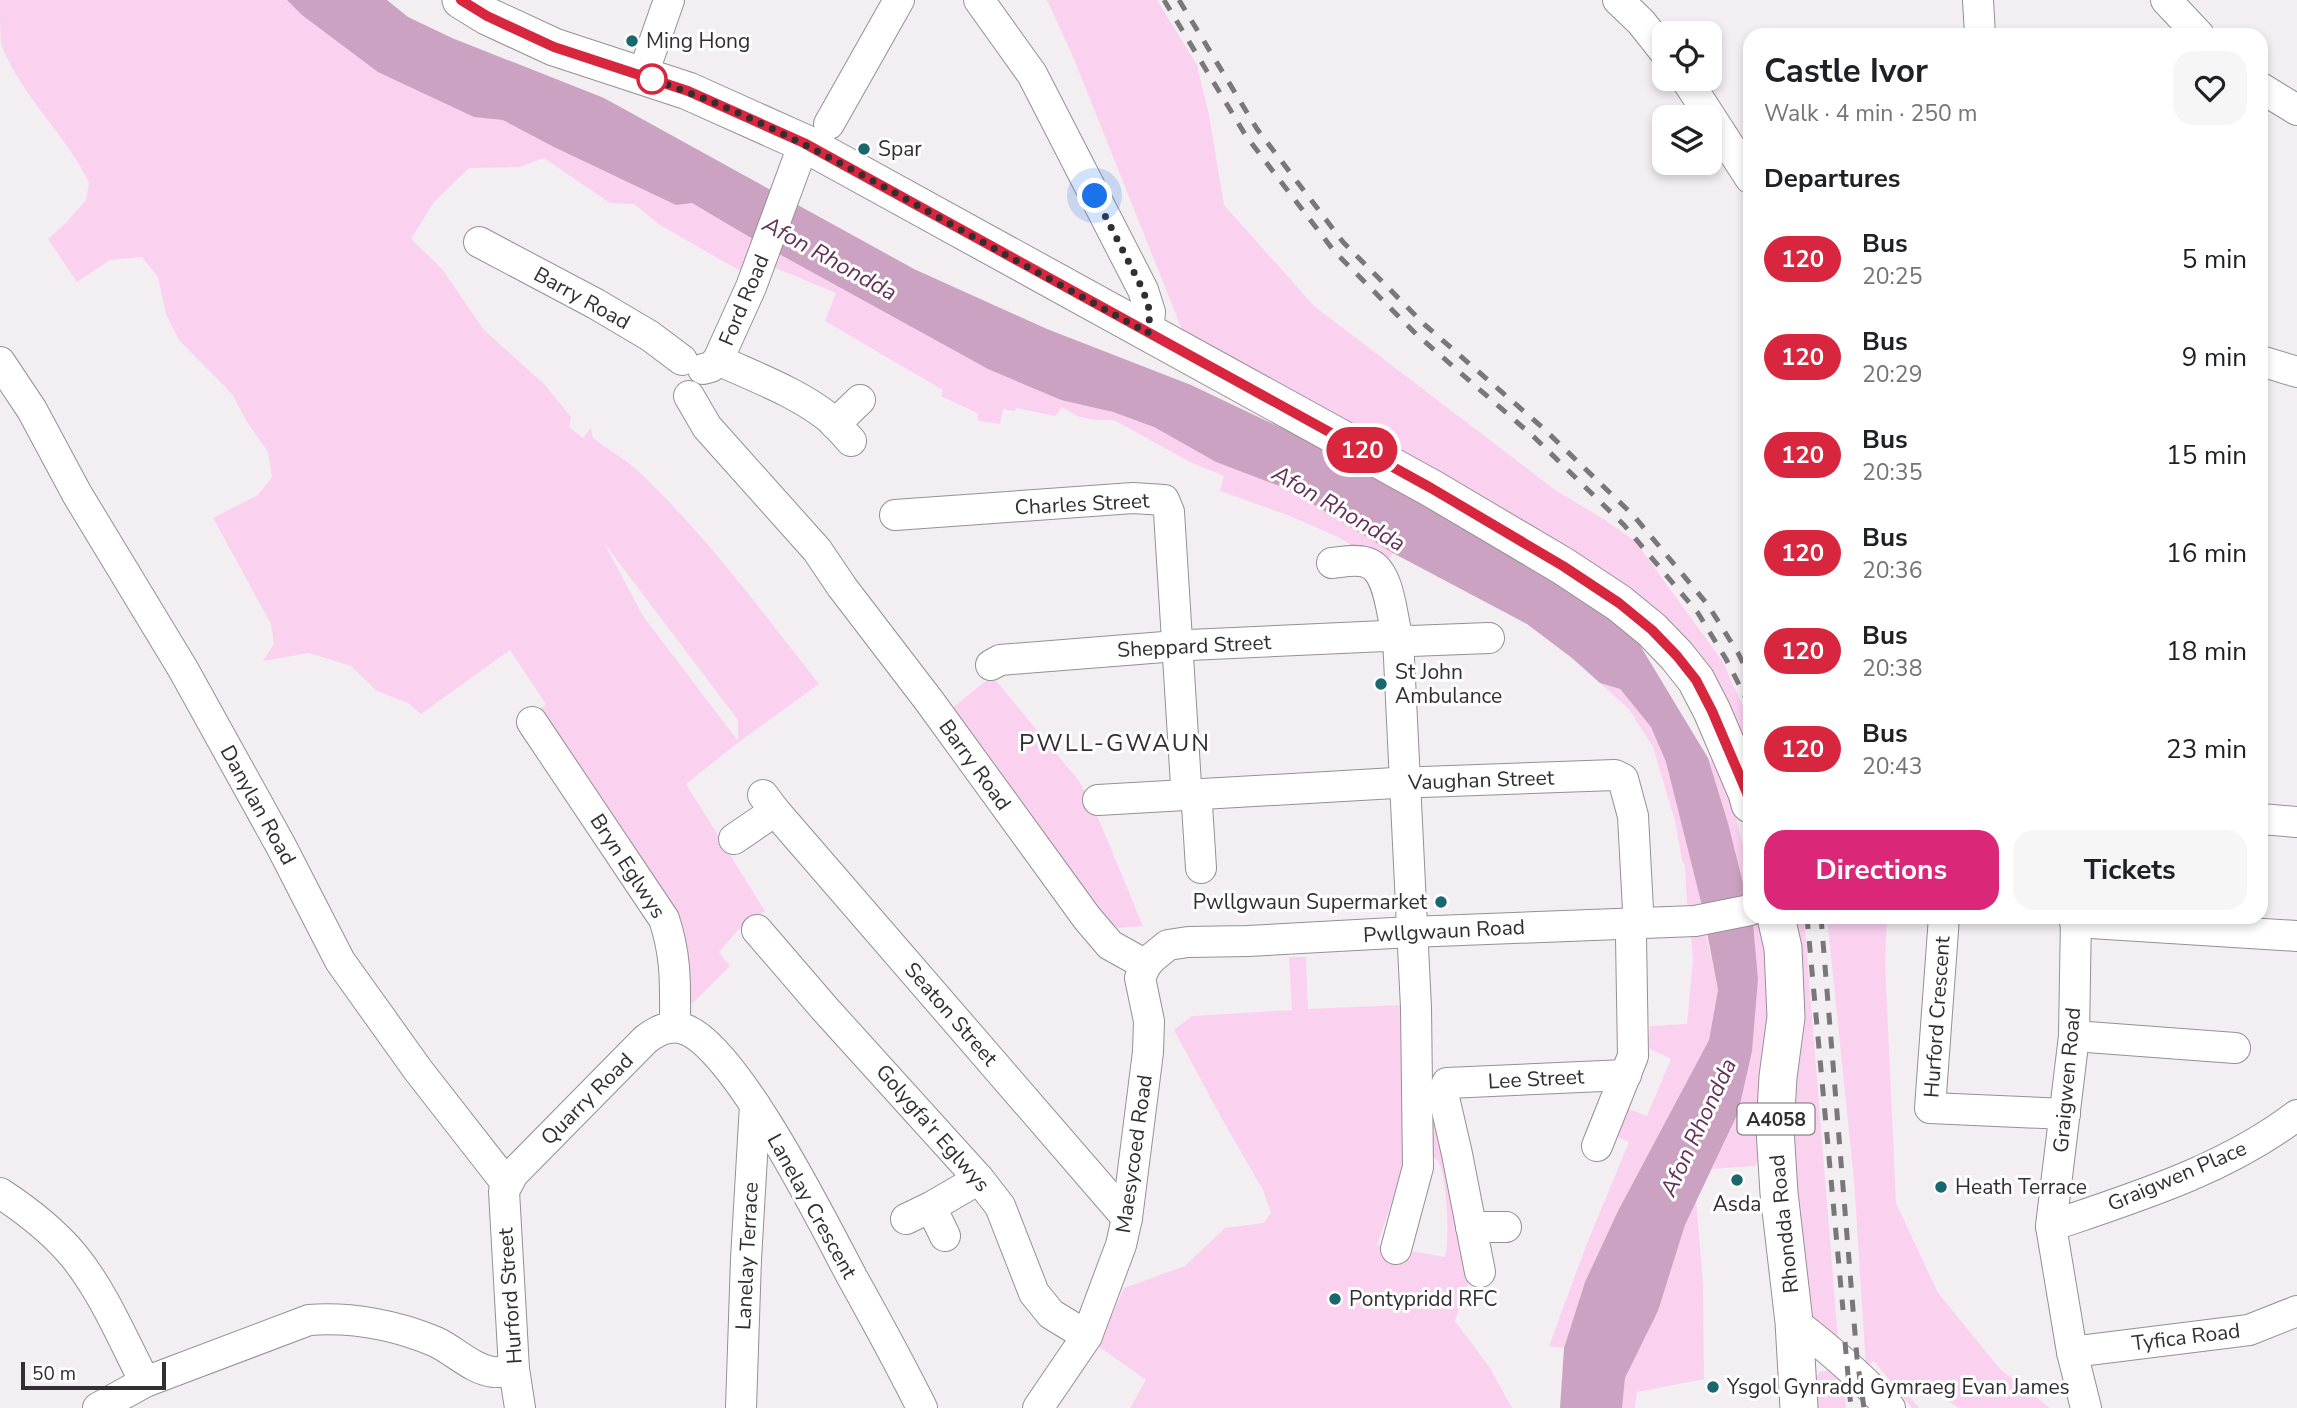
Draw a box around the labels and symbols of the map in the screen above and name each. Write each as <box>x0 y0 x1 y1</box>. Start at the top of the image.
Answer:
place label: Ming Hong <box>646 27 750 55</box>
marker: Ming Hong <box>624 33 640 49</box>
unlabelled marker <box>637 64 667 94</box>
place label: Spar <box>878 135 922 163</box>
marker: Spar <box>856 141 872 157</box>
your location <box>1077 178 1112 213</box>
water label: Afon Rhondda <box>756 208 902 308</box>
street label: Ford Road <box>712 250 776 350</box>
street label: Barry Road <box>529 260 635 336</box>
line badge: 120 <box>1322 427 1402 473</box>
water label: Afon Rhondda <box>1266 457 1411 559</box>
street label: Charles Street <box>1014 486 1151 522</box>
street label: Sheppard Street <box>1116 628 1272 664</box>
place label: St John Ambulance <box>1395 658 1502 710</box>
marker: St John Ambulance <box>1373 676 1389 692</box>
street label: Barry Road <box>933 714 1017 816</box>
district label: PWLL-GWAUN <box>1019 727 1211 759</box>
street label: Danylan Road <box>214 740 302 870</box>
street label: Vaughan Street <box>1406 763 1555 797</box>
street label: Bryn Eglwys <box>584 808 672 924</box>
place label: Pwllgwaun Supermarket <box>1193 888 1428 916</box>
marker: Pwllgwaun Supermarket <box>1433 894 1449 910</box>
street label: Pwllgwaun Road <box>1362 913 1526 949</box>
street label: Hurford Crescent <box>1917 935 1957 1099</box>
street label: Seaton Street <box>898 956 1004 1072</box>
street label: Graigwen Road <box>2047 1006 2087 1154</box>
street label: Quarry Road <box>535 1047 639 1151</box>
water label: Afon Rhondda <box>1652 1053 1744 1202</box>
street label: Golygfa'r Eglwys <box>870 1058 996 1198</box>
street label: Lee Street <box>1487 1062 1585 1096</box>
street label: Maesycoed Road <box>1109 1073 1159 1235</box>
road number: A4058 <box>1738 1104 1814 1134</box>
street label: Lanelay Crescent <box>761 1128 864 1284</box>
street label: Graigwen Place <box>2103 1134 2251 1218</box>
street label: Rhondda Road <box>1763 1153 1805 1295</box>
marker: Asda <box>1729 1172 1745 1188</box>
place label: Heath Terrace <box>1955 1173 2087 1201</box>
marker: Heath Terrace <box>1933 1179 1949 1195</box>
street label: Lanelay Terrace <box>729 1181 765 1331</box>
place label: Asda <box>1713 1190 1761 1218</box>
street label: Hurford Street <box>491 1226 529 1365</box>
place label: Pontypridd RFC <box>1349 1285 1498 1313</box>
marker: Pontypridd RFC <box>1327 1291 1343 1307</box>
street label: Tyfica Road <box>2130 1316 2242 1358</box>
scale bar <box>21 1359 166 1391</box>
place label: Ysgol Gynradd Gymraeg Evan James <box>1726 1373 2070 1401</box>
marker: Ysgol Gynradd Gymraeg Evan James <box>1705 1379 1721 1395</box>

